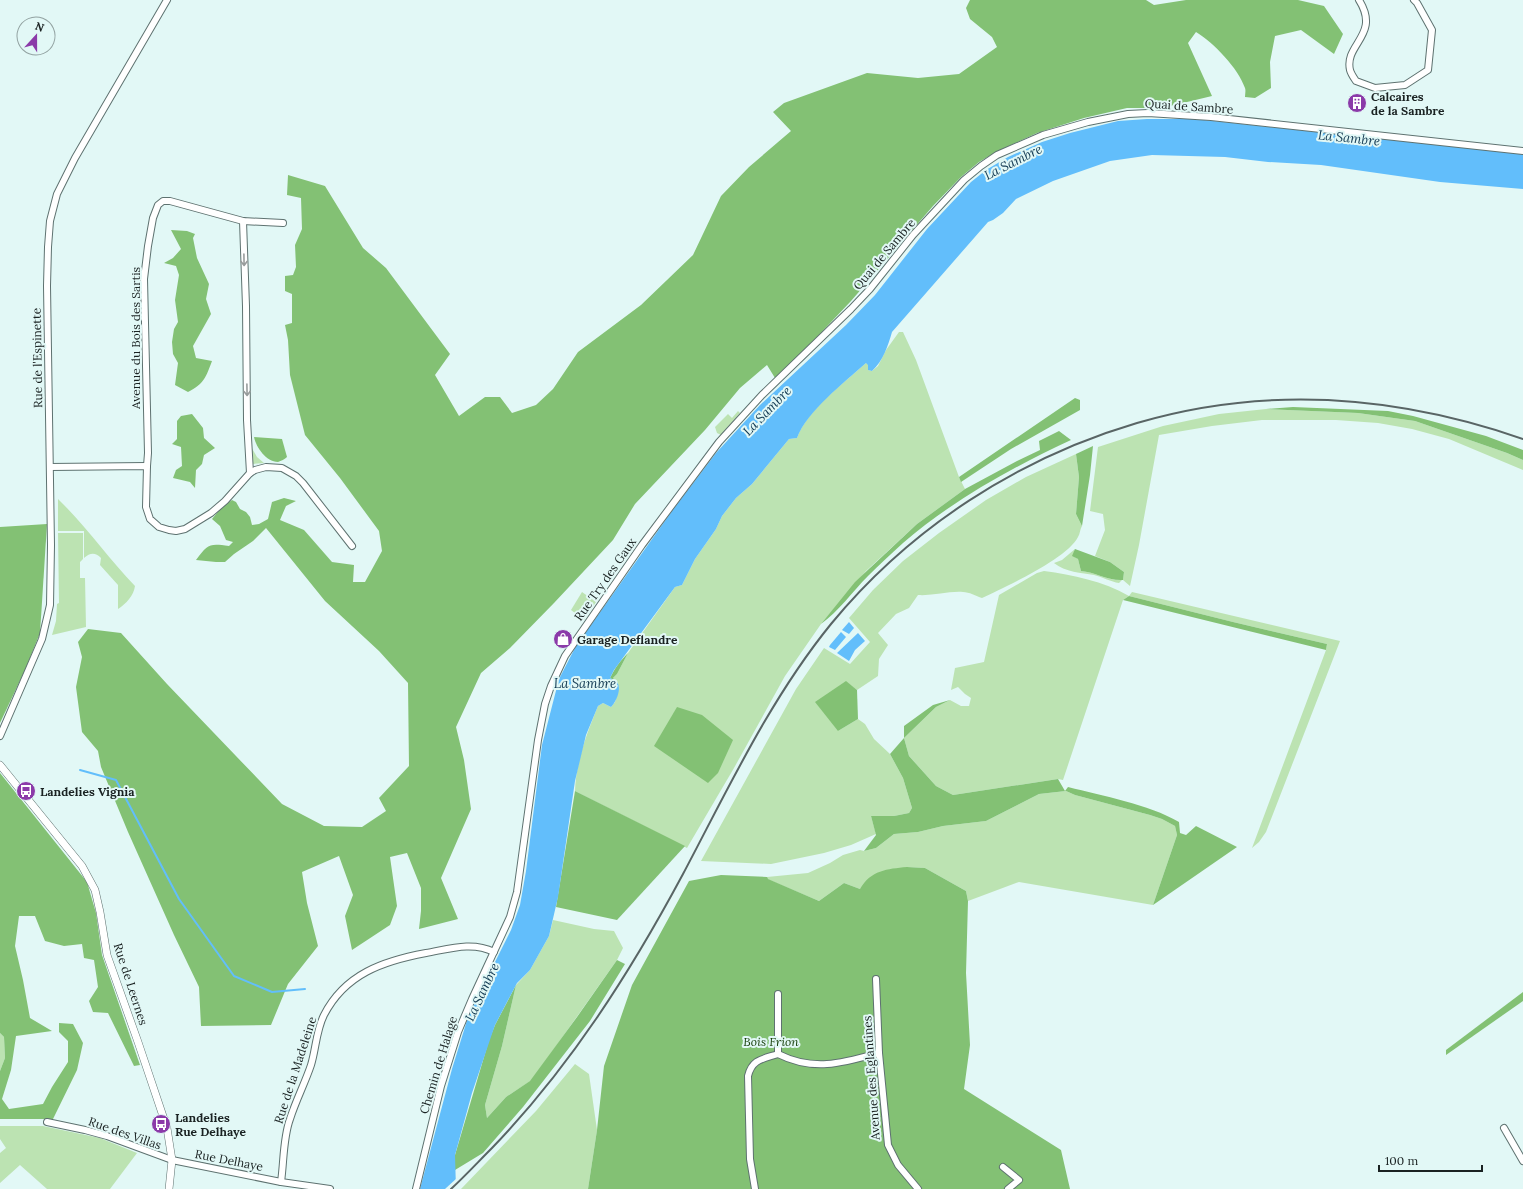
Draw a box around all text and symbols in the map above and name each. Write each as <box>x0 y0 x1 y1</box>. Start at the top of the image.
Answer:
north arrow <box>16 16 56 56</box>
text: N <box>33 19 47 35</box>
place label: Calcaires de la Sambre <box>1371 89 1445 118</box>
building icon: Calcaires de la Sambre <box>1346 92 1368 114</box>
street label: Quai de Sambre <box>1144 95 1234 117</box>
water label: La Sambre <box>1317 126 1381 150</box>
water label: La Sambre <box>981 140 1045 184</box>
street label: Quai de Sambre <box>850 215 919 293</box>
one-way arrow <box>240 253 248 266</box>
street label: Avenue du Bois des Sartis <box>128 266 143 410</box>
street label: Rue de l'Espinette <box>29 307 45 408</box>
one-way arrow <box>243 383 251 396</box>
water label: La Sambre <box>739 383 795 439</box>
street label: Rue Try des Gaux <box>571 534 640 623</box>
shop icon: Garage Deflandre <box>552 628 574 650</box>
place label: Garage Deflandre <box>577 632 678 647</box>
water label: La Sambre <box>554 675 616 692</box>
bus stop icon: Landelies Vignia <box>15 780 37 802</box>
place label: Landelies Vignia <box>40 784 135 799</box>
street label: Rue de Leernes <box>111 941 151 1027</box>
water label: La Sambre <box>461 960 503 1024</box>
street label: Rue de la Madeleine <box>271 1014 320 1125</box>
street label: Chemin de Halage <box>416 1014 460 1116</box>
street label: Avenue des Eglantines <box>859 1015 883 1142</box>
park label: Bois Frion <box>743 1034 799 1049</box>
place label: Landelies Rue Delhaye <box>175 1110 247 1139</box>
bus stop icon: Landelies Rue Delhaye <box>150 1113 172 1135</box>
street label: Rue des Villas <box>87 1114 164 1153</box>
street label: Rue Delhaye <box>194 1146 265 1174</box>
scale bar <box>1379 1147 1482 1173</box>
text: 100 m <box>1385 1153 1418 1168</box>

